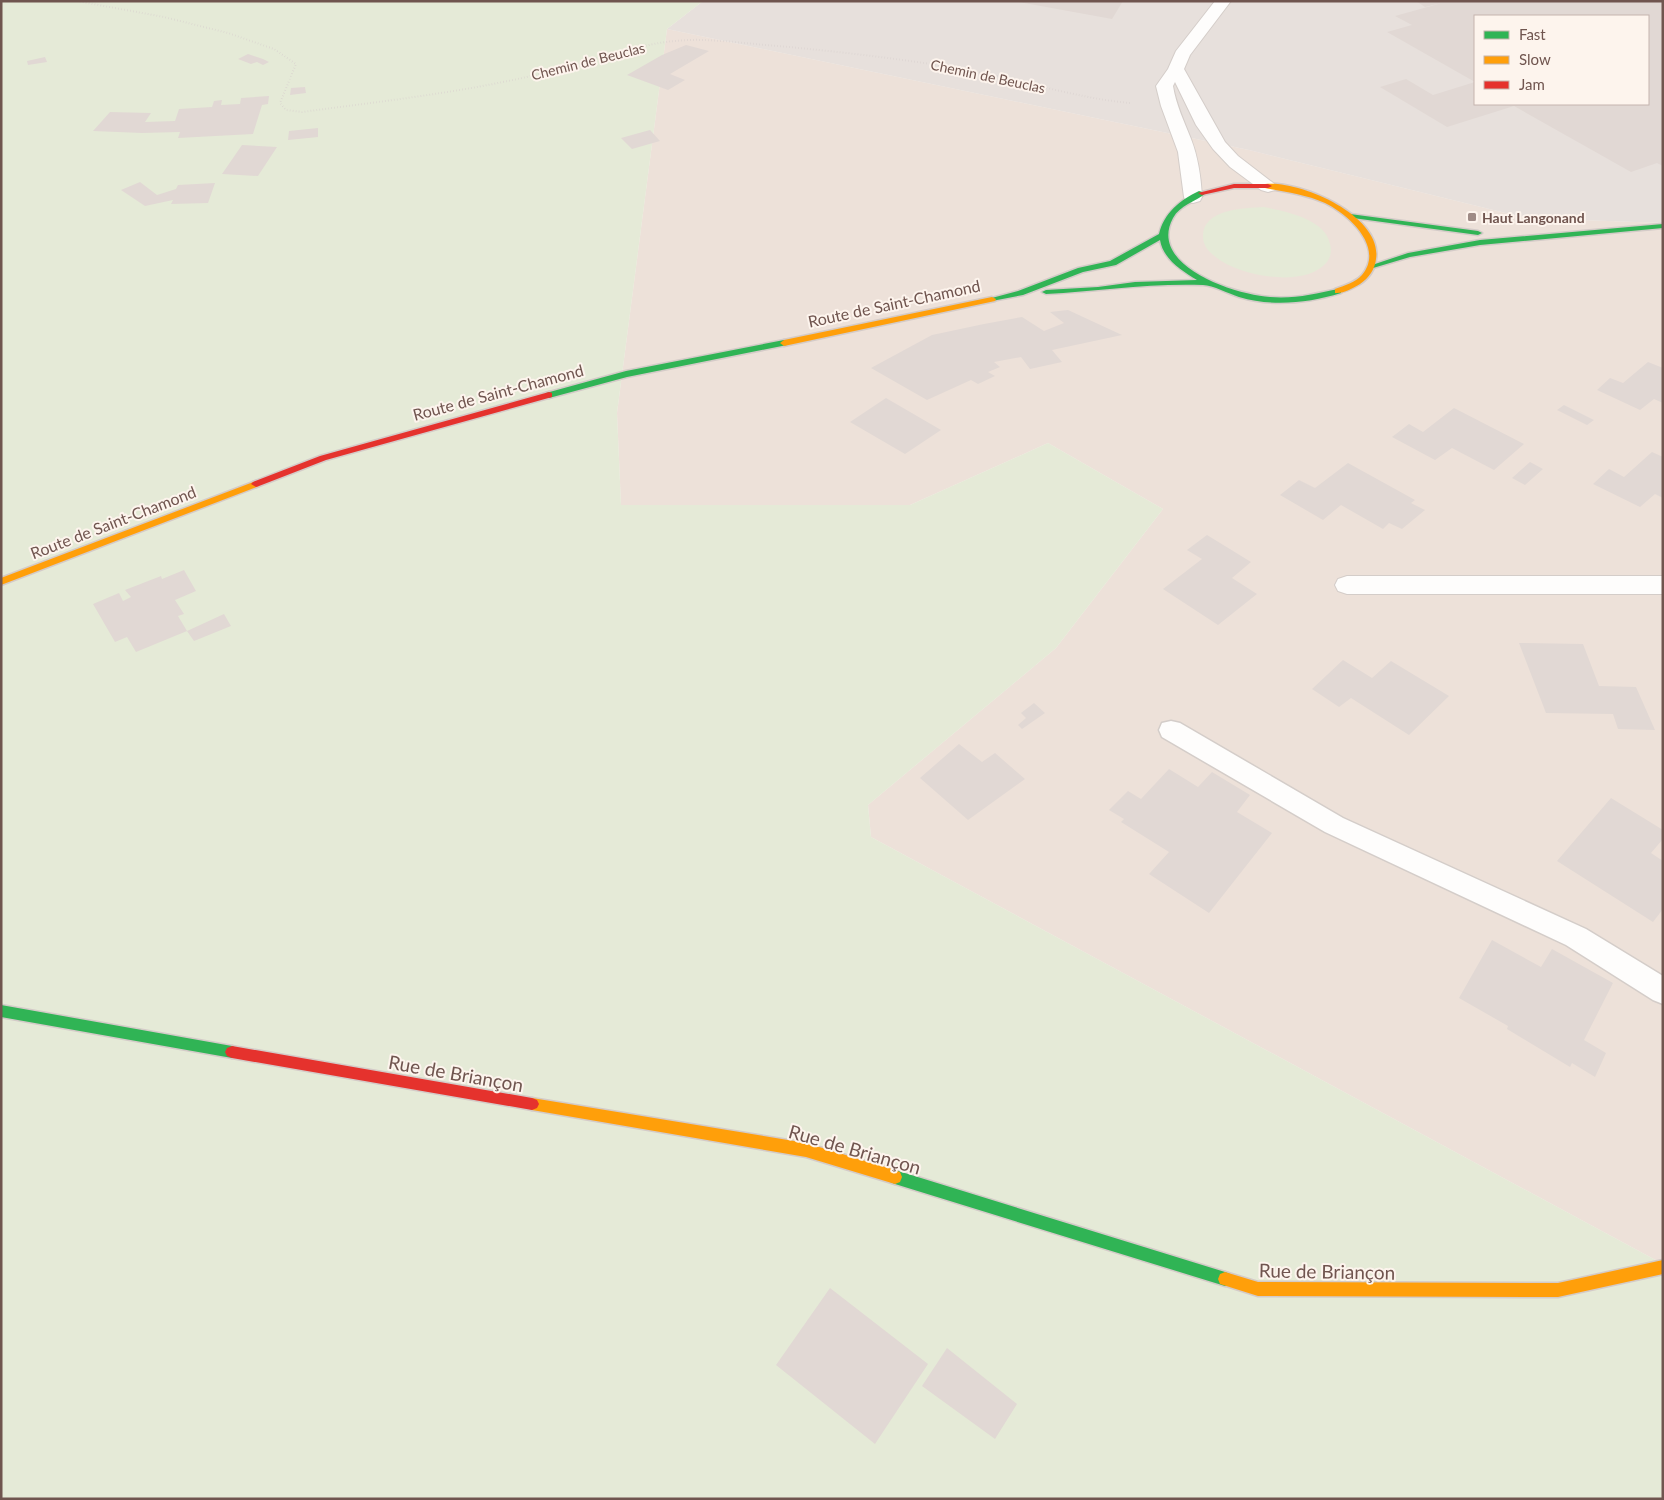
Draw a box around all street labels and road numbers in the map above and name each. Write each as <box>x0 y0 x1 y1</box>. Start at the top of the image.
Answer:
street label: Chemin de Beuclas <box>529 39 647 83</box>
street label: Chemin de Beuclas <box>929 56 1047 96</box>
street label: Route de Saint-Chamond <box>806 275 982 331</box>
street label: Route de Saint-Chamond <box>411 360 585 424</box>
street label: Route de Saint-Chamond <box>28 482 198 562</box>
street label: Rue de Briançon <box>387 1050 525 1096</box>
street label: Rue de Briançon <box>786 1119 924 1179</box>
street label: Rue de Briançon <box>1259 1258 1395 1284</box>

